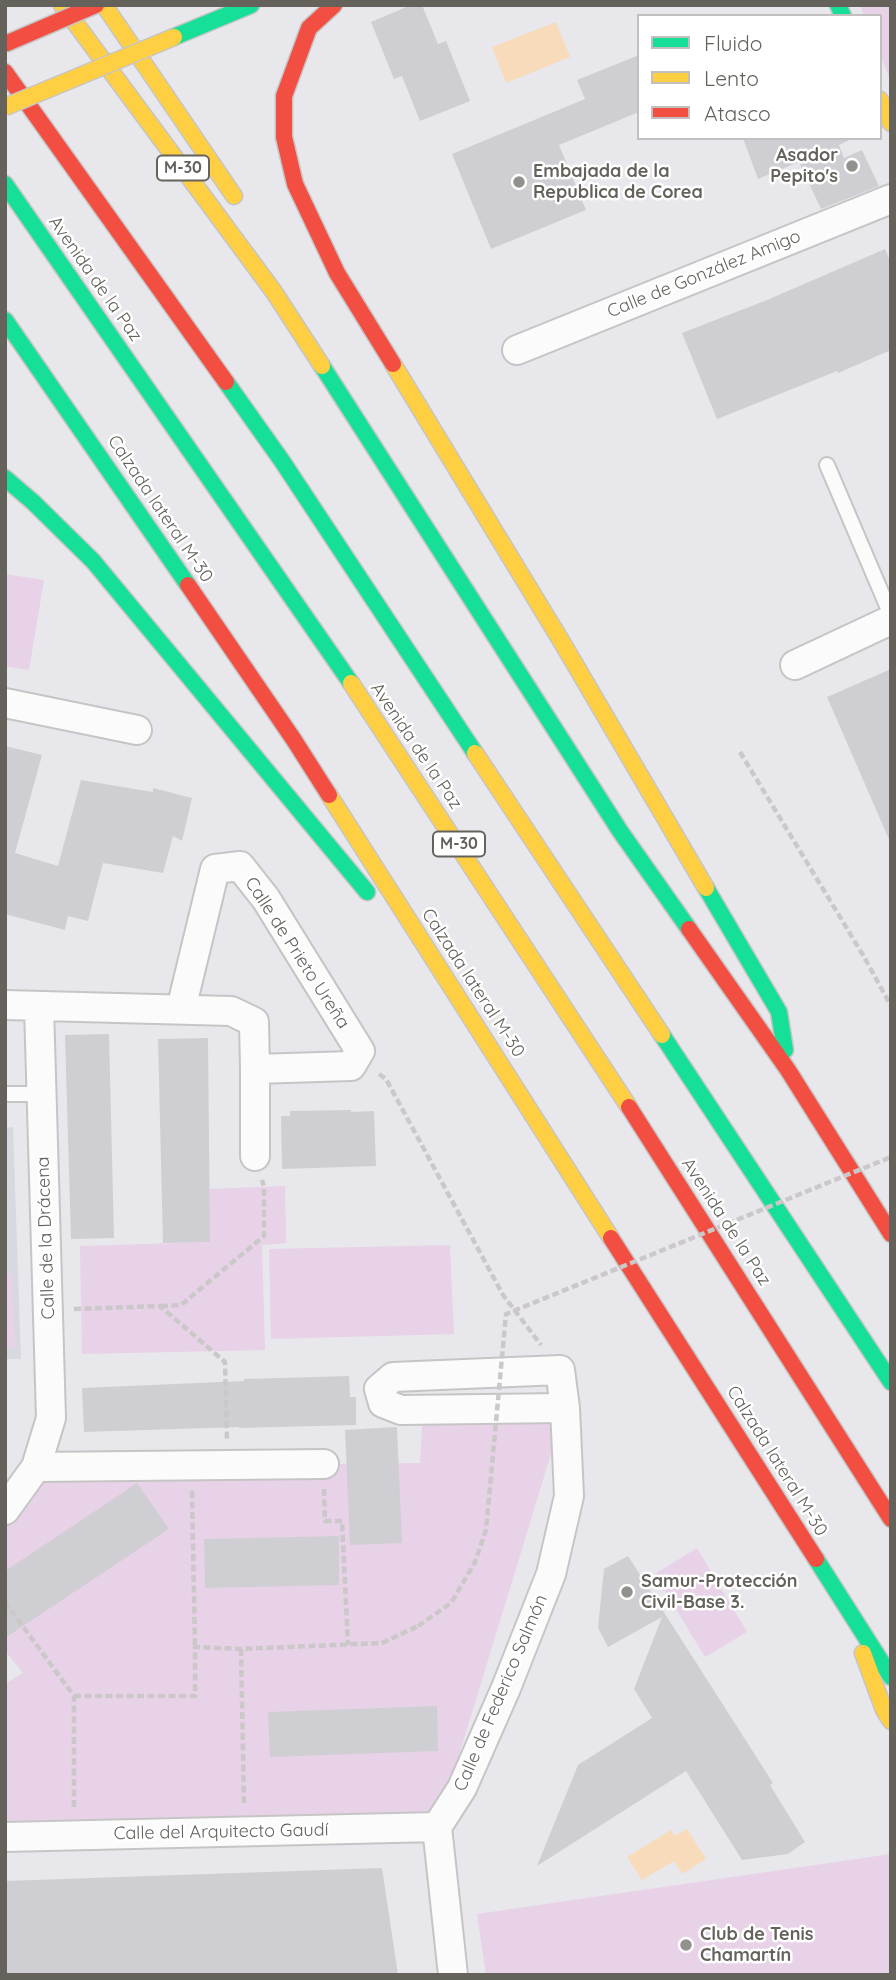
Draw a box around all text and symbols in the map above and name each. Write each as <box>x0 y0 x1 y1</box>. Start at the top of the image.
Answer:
legend <box>637 14 882 140</box>
text: Fluido <box>704 30 762 56</box>
text: Lento <box>704 65 759 91</box>
text: Atasco <box>704 100 771 126</box>
place label: Asador Pepito's <box>770 145 838 188</box>
road number: M-30 <box>157 156 209 180</box>
marker: Asador Pepito's <box>844 158 860 174</box>
place label: Embajada de la Republica de Corea <box>533 161 703 204</box>
marker: Embajada de la Republica de Corea <box>511 174 527 190</box>
street label: Avenida de la Paz <box>44 212 146 346</box>
street label: Calle de González Amigo <box>604 225 804 323</box>
street label: Calzada lateral M-30 <box>103 431 217 587</box>
street label: Avenida de la Paz <box>366 679 466 813</box>
road number: M-30 <box>433 832 485 856</box>
street label: Calle de Prieto Ureña <box>240 873 354 1033</box>
street label: Calzada lateral M-30 <box>417 905 529 1061</box>
street label: Avenida de la Paz <box>677 1154 775 1290</box>
street label: Calle de la Drácena <box>32 1156 60 1320</box>
street label: Calzada lateral M-30 <box>722 1382 832 1540</box>
place label: Samur-Protección Civil-Base 3. <box>641 1571 797 1614</box>
marker: Samur-Protección Civil-Base 3. <box>619 1584 635 1600</box>
street label: Calle de Federico Salmón <box>450 1591 552 1795</box>
street label: Calle del Arquitecto Gaudí <box>113 1819 329 1845</box>
place label: Club de Tenis Chamartín <box>700 1924 813 1966</box>
marker: Club de Tenis Chamartín <box>678 1937 694 1953</box>

